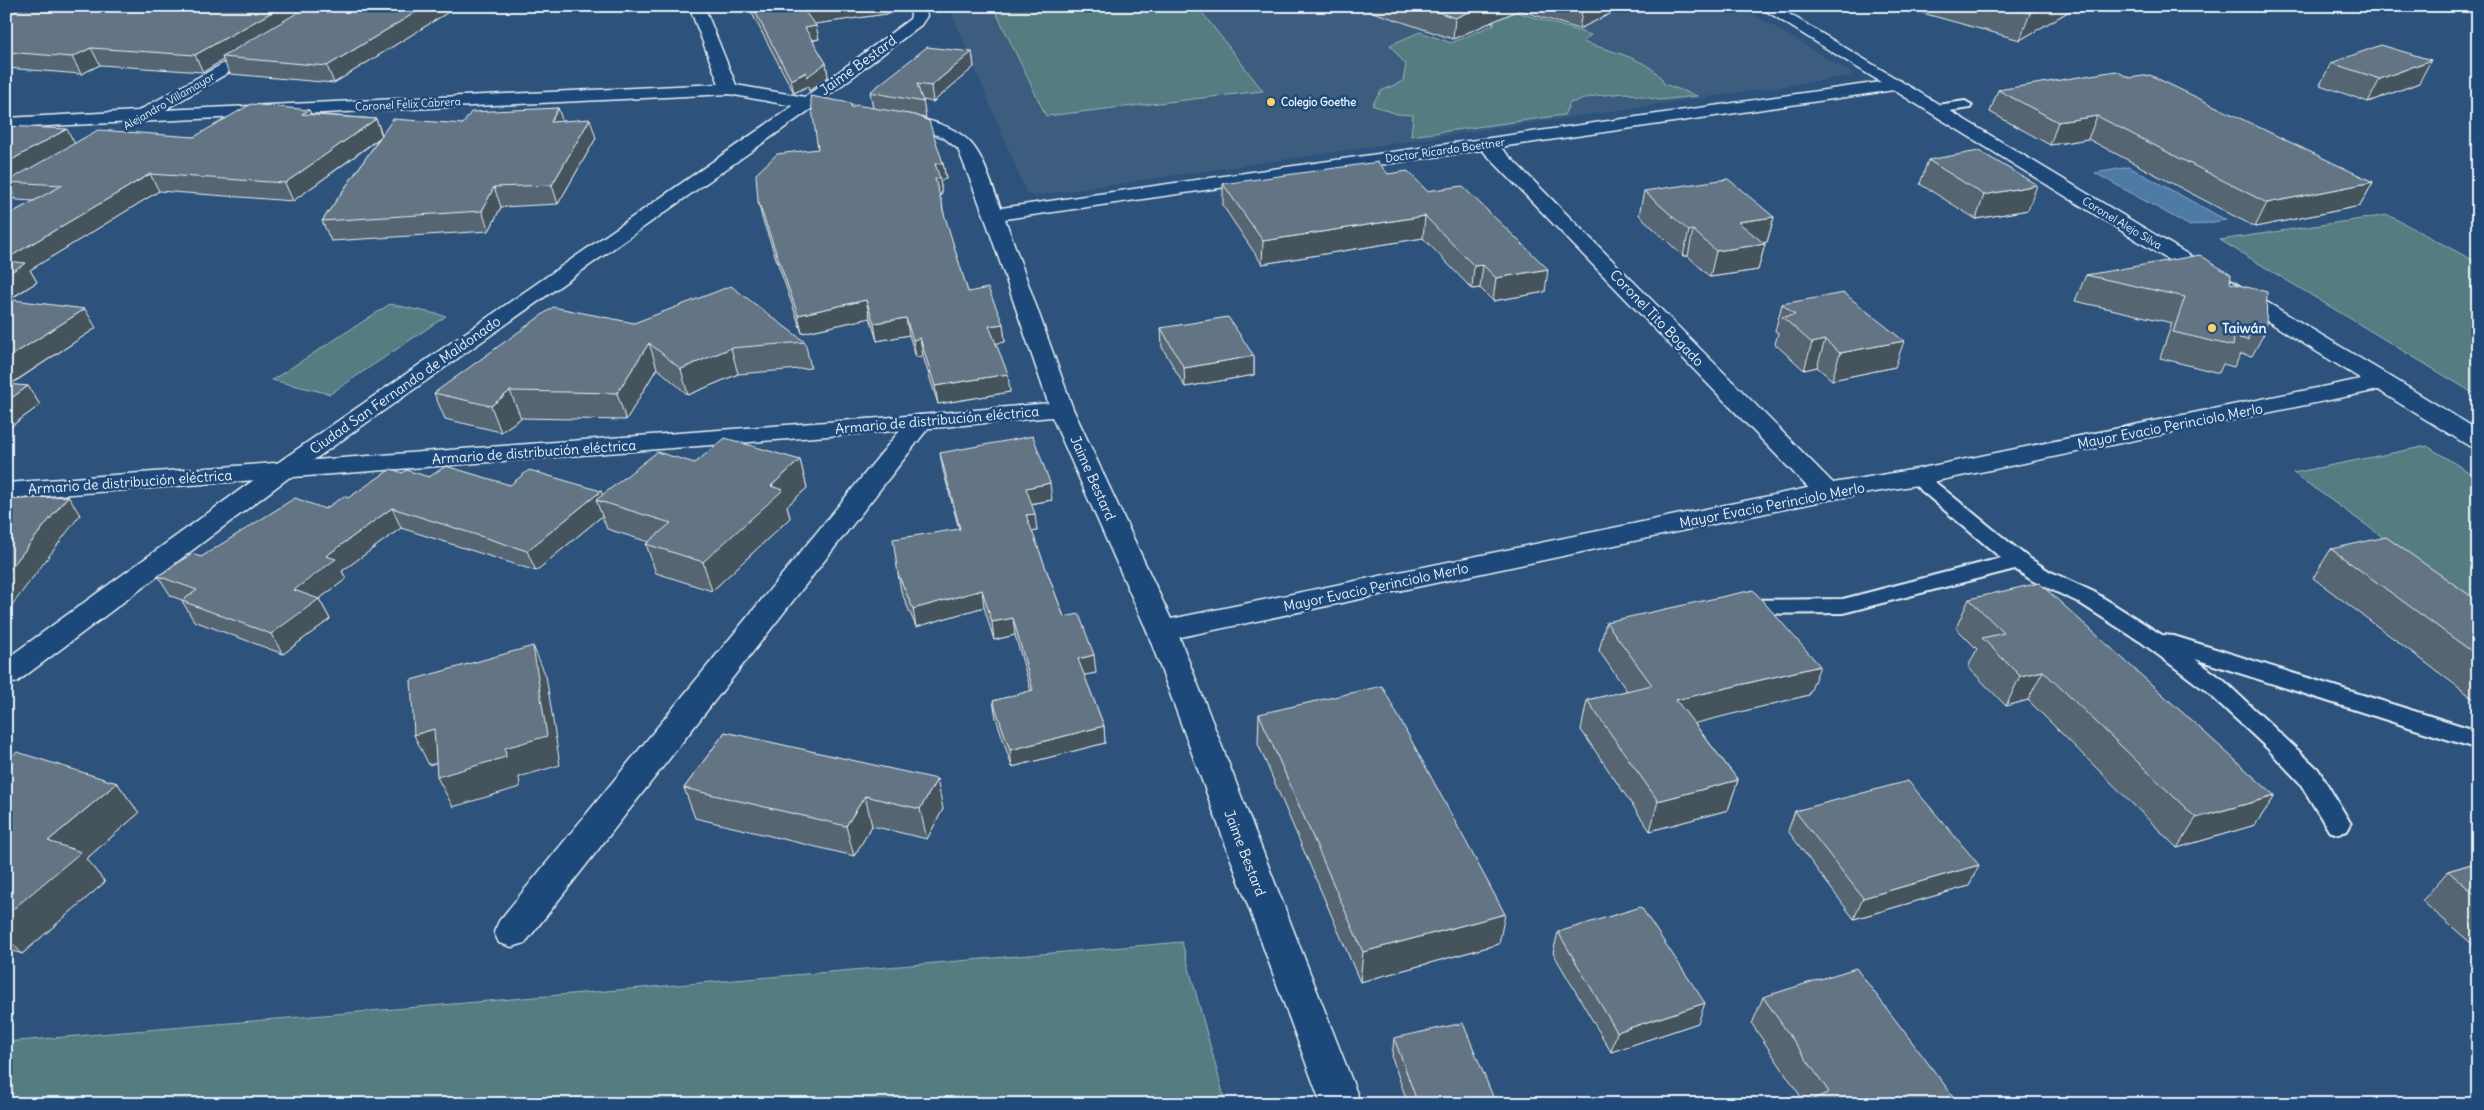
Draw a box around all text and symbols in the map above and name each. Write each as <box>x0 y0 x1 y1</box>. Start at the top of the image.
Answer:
street label: Jaime Bestard <box>816 31 900 99</box>
street label: Alejandro Villamayor <box>121 69 218 133</box>
street label: Coronel Felix Cabrera <box>355 94 461 114</box>
place label: Colegio Goethe <box>1281 95 1356 110</box>
marker: Colegio Goethe <box>1265 96 1277 108</box>
street label: Doctor Ricardo Boettner <box>1384 135 1506 165</box>
street label: Coronel Alejo Silva <box>2080 194 2164 252</box>
street label: Coronel Tito Bogado <box>1606 266 1708 370</box>
street label: Ciudad San Fernando de Maldonado <box>306 312 504 458</box>
place label: Taiwán <box>2222 319 2267 337</box>
marker: Taiwán <box>2206 322 2218 334</box>
street label: Mayor Evacio Perinciolo Merlo <box>2076 399 2264 453</box>
street label: Armario de distribución eléctrica <box>834 402 1040 438</box>
street label: Jaime Bestard <box>1066 433 1120 523</box>
street label: Armario de distribución eléctrica <box>431 436 637 468</box>
street label: Armario de distribución eléctrica <box>27 466 233 498</box>
street label: Mayor Evacio Perinciolo Merlo <box>1678 478 1866 532</box>
street label: Mayor Evacio Perinciolo Merlo <box>1282 559 1470 615</box>
street label: Jaime Bestard <box>1220 807 1270 899</box>

